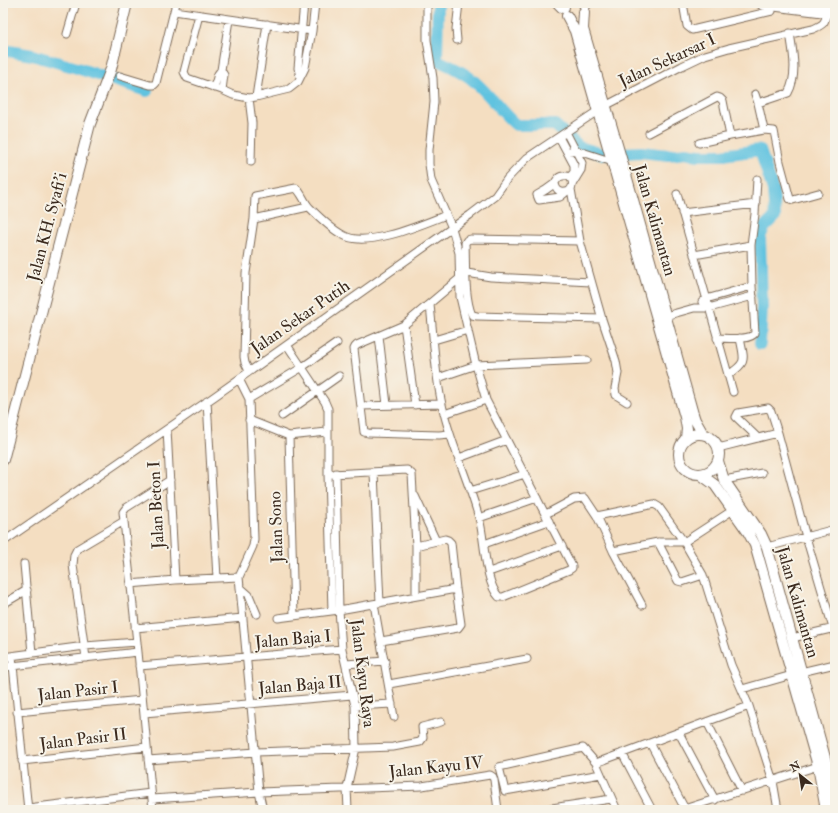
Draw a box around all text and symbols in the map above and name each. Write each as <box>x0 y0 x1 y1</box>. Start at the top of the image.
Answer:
street label: Jalan Sekarsar I <box>614 28 719 93</box>
street label: Jalan Kalimantan <box>628 161 681 279</box>
street label: Jalan KH. Syafi'i <box>22 170 73 285</box>
street label: Jalan Sekar Putih <box>246 275 354 360</box>
street label: Jalan Beton I <box>143 460 170 551</box>
street label: Jalan Sono <box>264 491 289 564</box>
street label: Jalan Kalimantan <box>771 543 824 661</box>
street label: Jalan Kayu Raya <box>345 617 380 730</box>
street label: Jalan Baja I <box>253 625 332 654</box>
street label: Jalan Baja II <box>256 671 343 700</box>
street label: Jalan Pasir I <box>36 676 120 707</box>
street label: Jalan Pasir II <box>37 723 128 756</box>
street label: Jalan Kayu IV <box>387 752 485 783</box>
north arrow <box>780 755 820 795</box>
text: N <box>787 758 804 775</box>

